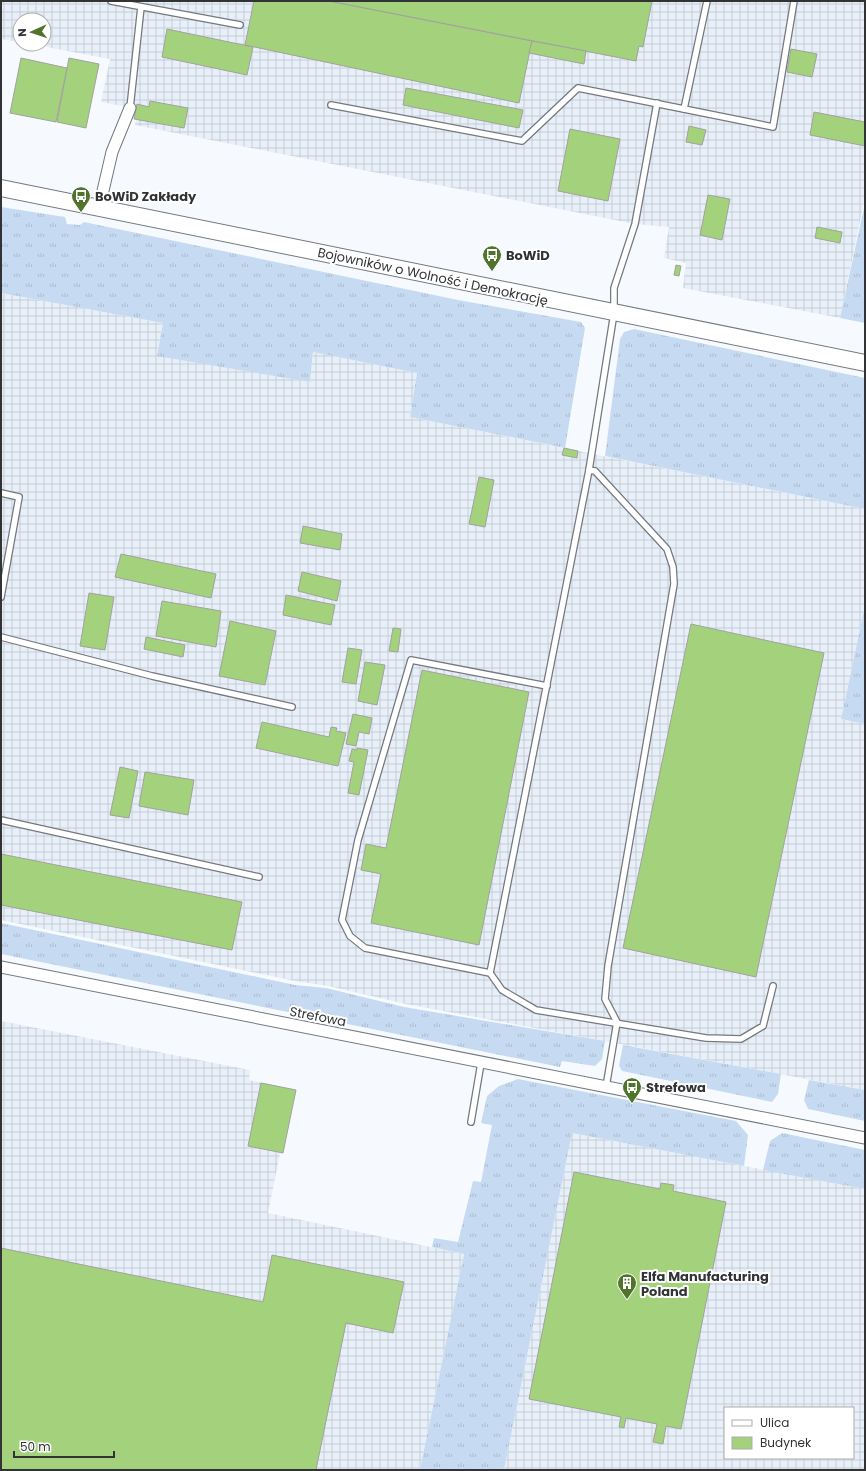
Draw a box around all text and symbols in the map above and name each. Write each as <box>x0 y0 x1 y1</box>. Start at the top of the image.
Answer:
north arrow <box>12 12 52 52</box>
text: N <box>14 28 30 37</box>
bus stop icon: BoWiD Zakłady <box>70 185 92 213</box>
place label: BoWiD Zakłady <box>95 187 197 206</box>
street label: Bojowników o Wolność i Demokrację <box>316 243 550 310</box>
bus stop icon: BoWiD <box>481 244 503 272</box>
place label: BoWiD <box>506 246 550 265</box>
street label: Strefowa <box>288 1002 348 1031</box>
bus stop icon: Strefowa <box>621 1076 643 1104</box>
place label: Strefowa <box>646 1078 706 1097</box>
place label: Elfa Manufacturing Poland <box>641 1267 769 1301</box>
building icon: Elfa Manufacturing Poland <box>616 1272 638 1300</box>
legend <box>724 1407 854 1459</box>
text: Ulica <box>760 1414 789 1431</box>
scale bar <box>14 1433 114 1459</box>
text: Budynek <box>760 1434 812 1451</box>
text: 50 m <box>20 1438 51 1455</box>

